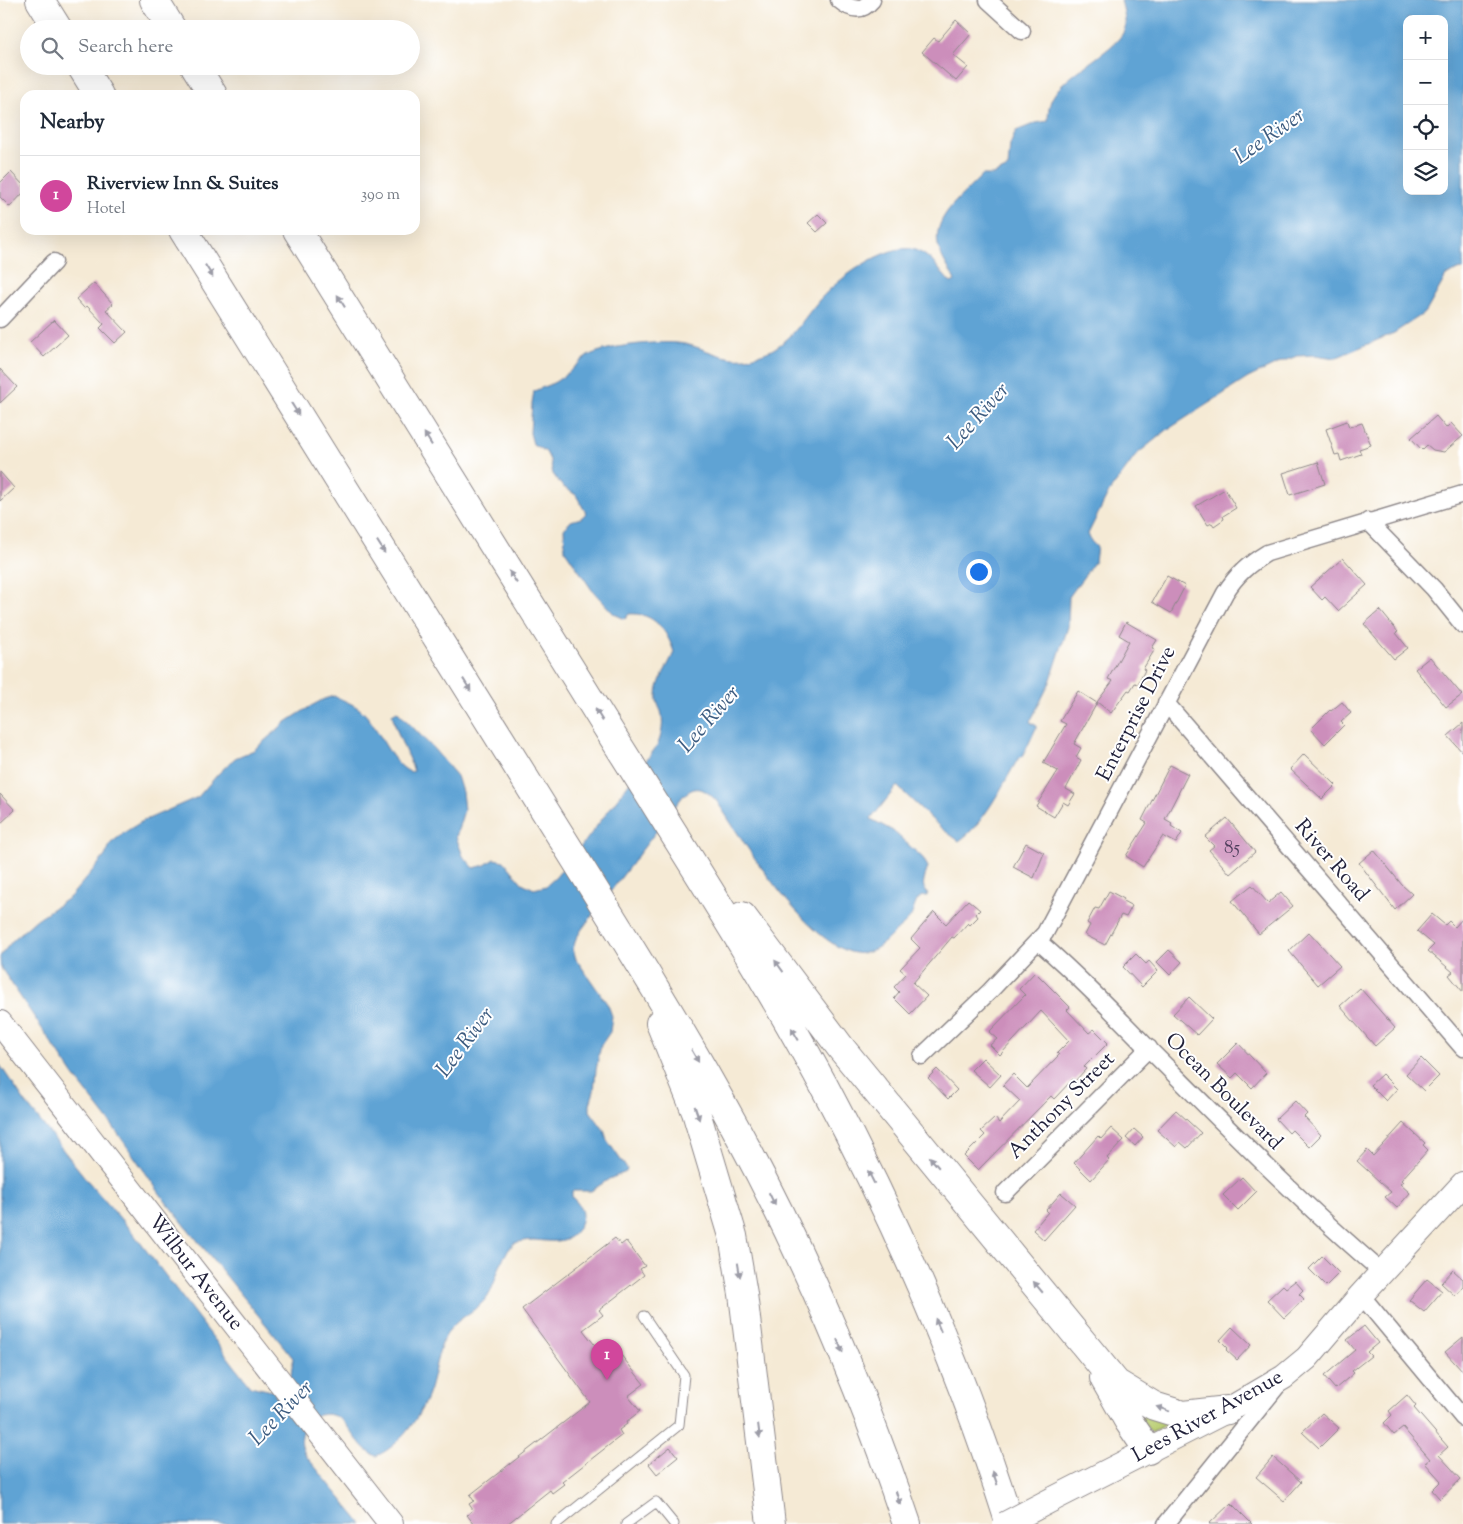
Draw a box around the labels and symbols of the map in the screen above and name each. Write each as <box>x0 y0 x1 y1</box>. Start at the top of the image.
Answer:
water label: Lee River <box>1228 101 1312 173</box>
one-way arrow <box>204 265 213 278</box>
one-way arrow <box>337 294 346 307</box>
water label: Lee River <box>940 376 1018 458</box>
one-way arrow <box>290 403 299 416</box>
one-way arrow <box>423 432 432 445</box>
one-way arrow <box>376 541 385 554</box>
your location <box>966 559 992 585</box>
one-way arrow <box>509 570 518 583</box>
street label: Enterprise Drive <box>1090 641 1184 787</box>
one-way arrow <box>462 679 471 692</box>
water label: Lee River <box>671 679 749 761</box>
one-way arrow <box>595 708 604 721</box>
street label: River Road <box>1287 813 1375 909</box>
house number: 85 <box>1224 835 1241 862</box>
one-way arrow <box>774 959 784 973</box>
water label: Lee River <box>429 1001 503 1085</box>
street label: Ocean Boulevard <box>1157 1026 1289 1158</box>
one-way arrow <box>790 1027 799 1041</box>
street label: Anthony Street <box>1002 1046 1122 1166</box>
one-way arrow <box>690 1049 699 1062</box>
one-way arrow <box>693 1106 701 1121</box>
one-way arrow <box>929 1156 940 1168</box>
one-way arrow <box>867 1170 875 1185</box>
one-way arrow <box>768 1192 776 1206</box>
street label: Wilbur Avenue <box>140 1209 250 1337</box>
one-way arrow <box>735 1262 743 1278</box>
one-way arrow <box>1032 1281 1043 1294</box>
one-way arrow <box>933 1318 941 1333</box>
pin: 1 <box>591 1339 623 1380</box>
one-way arrow <box>836 1339 844 1354</box>
street label: Lees River Avenue <box>1127 1363 1289 1471</box>
water label: Lee River <box>242 1374 322 1454</box>
one-way arrow <box>1156 1405 1171 1412</box>
one-way arrow <box>755 1424 763 1440</box>
one-way arrow <box>991 1470 998 1485</box>
one-way arrow <box>894 1491 902 1506</box>

